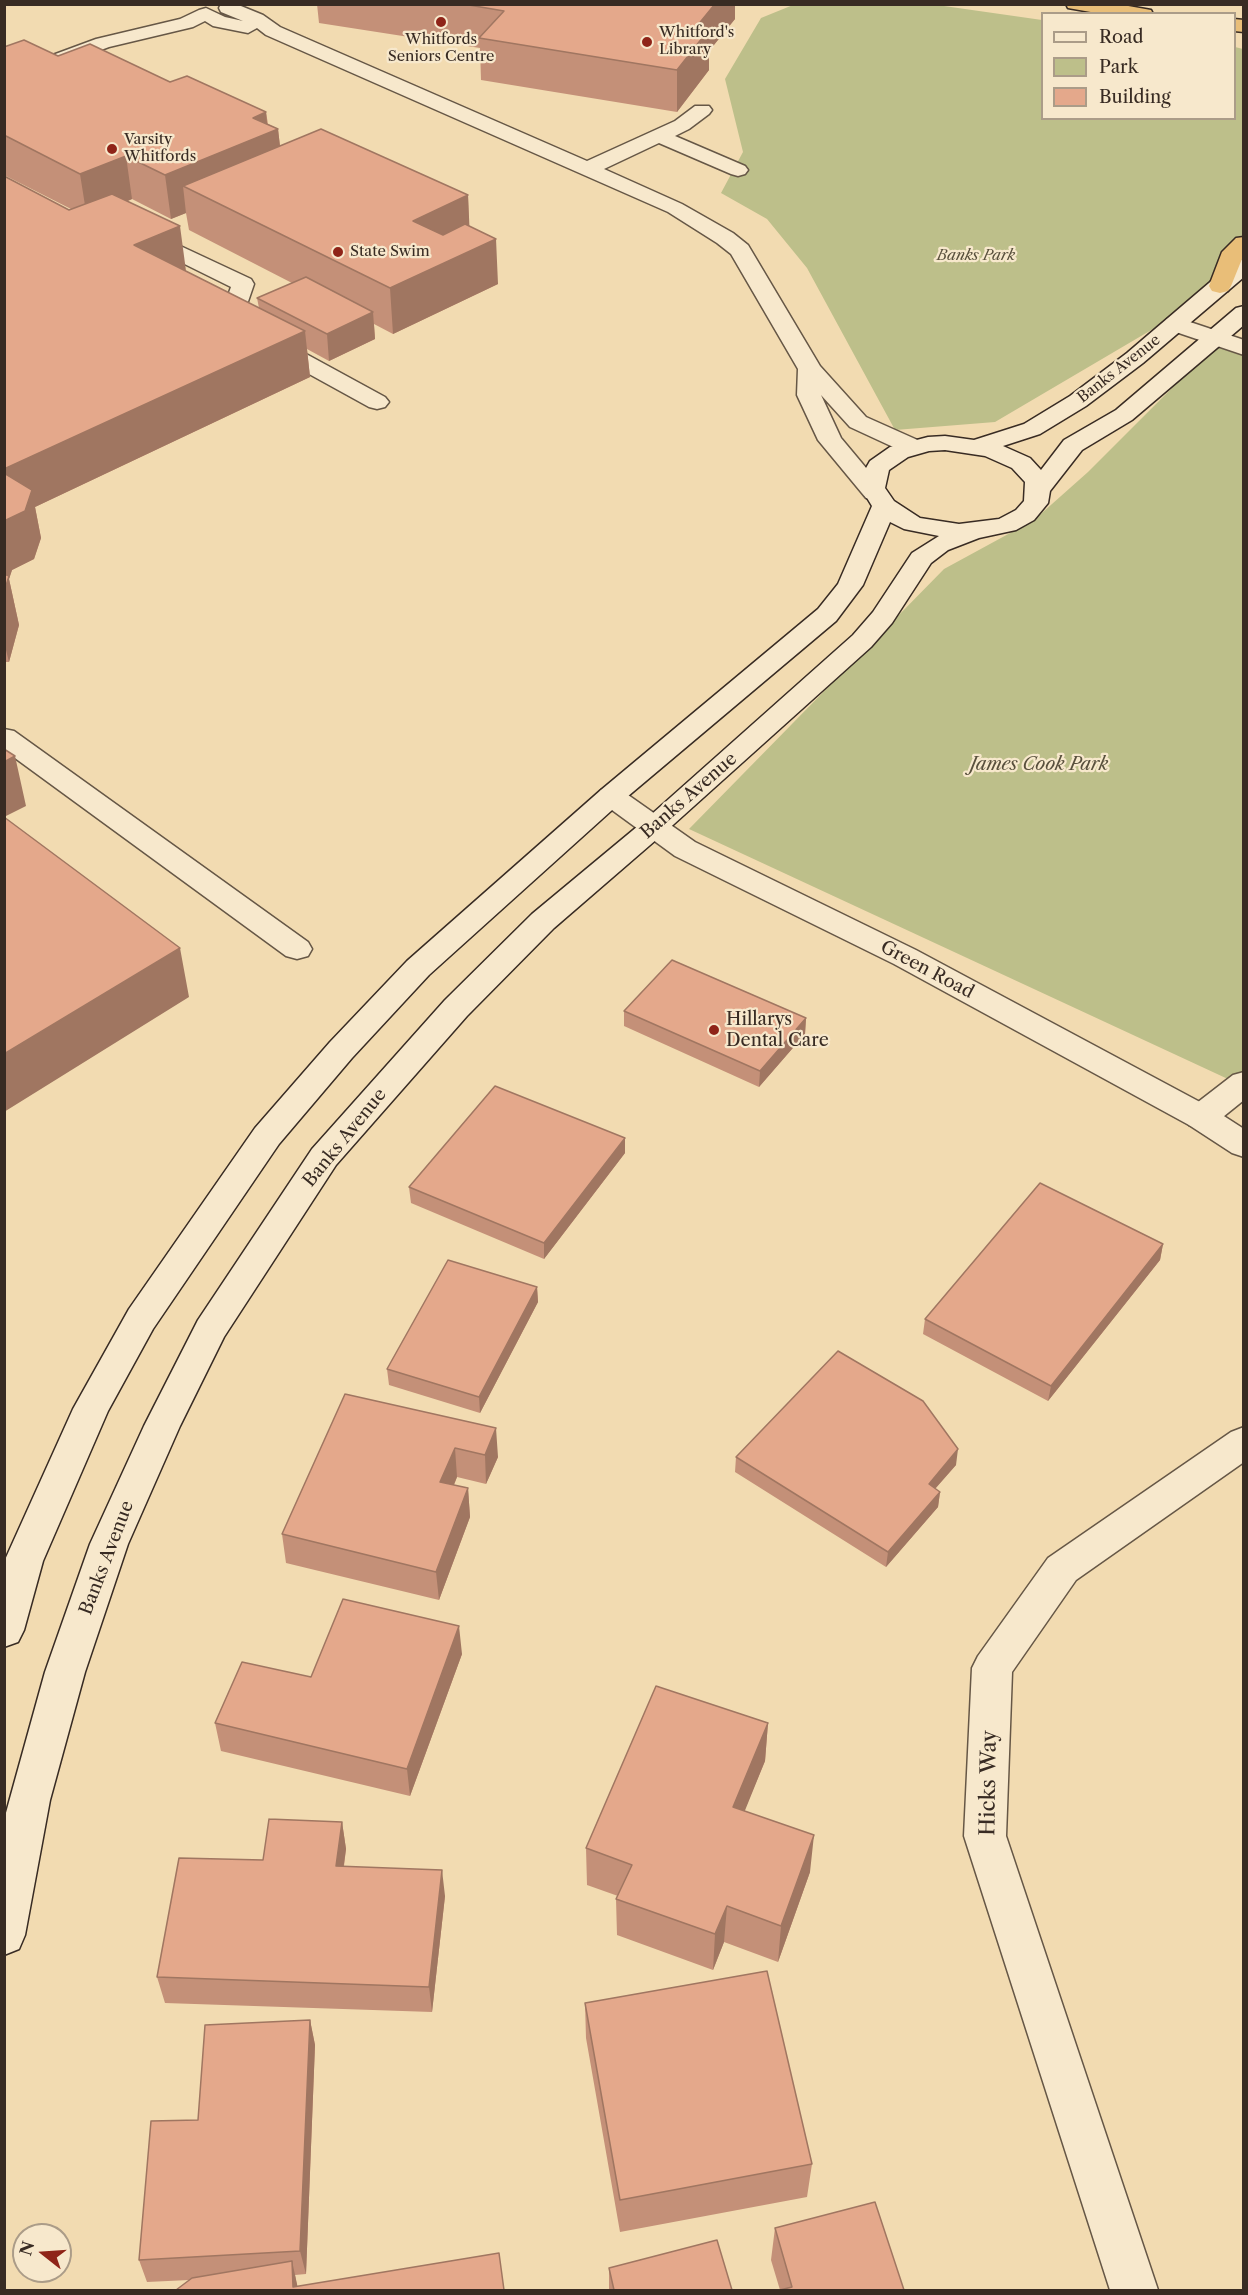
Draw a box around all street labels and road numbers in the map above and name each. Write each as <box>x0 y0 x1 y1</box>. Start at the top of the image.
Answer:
street label: Banks Avenue <box>1074 331 1164 407</box>
street label: Banks Avenue <box>636 748 742 844</box>
street label: Green Road <box>877 936 977 1004</box>
street label: Banks Avenue <box>299 1084 391 1192</box>
street label: Banks Avenue <box>75 1498 139 1618</box>
street label: Hicks Way <box>975 1730 1003 1836</box>

